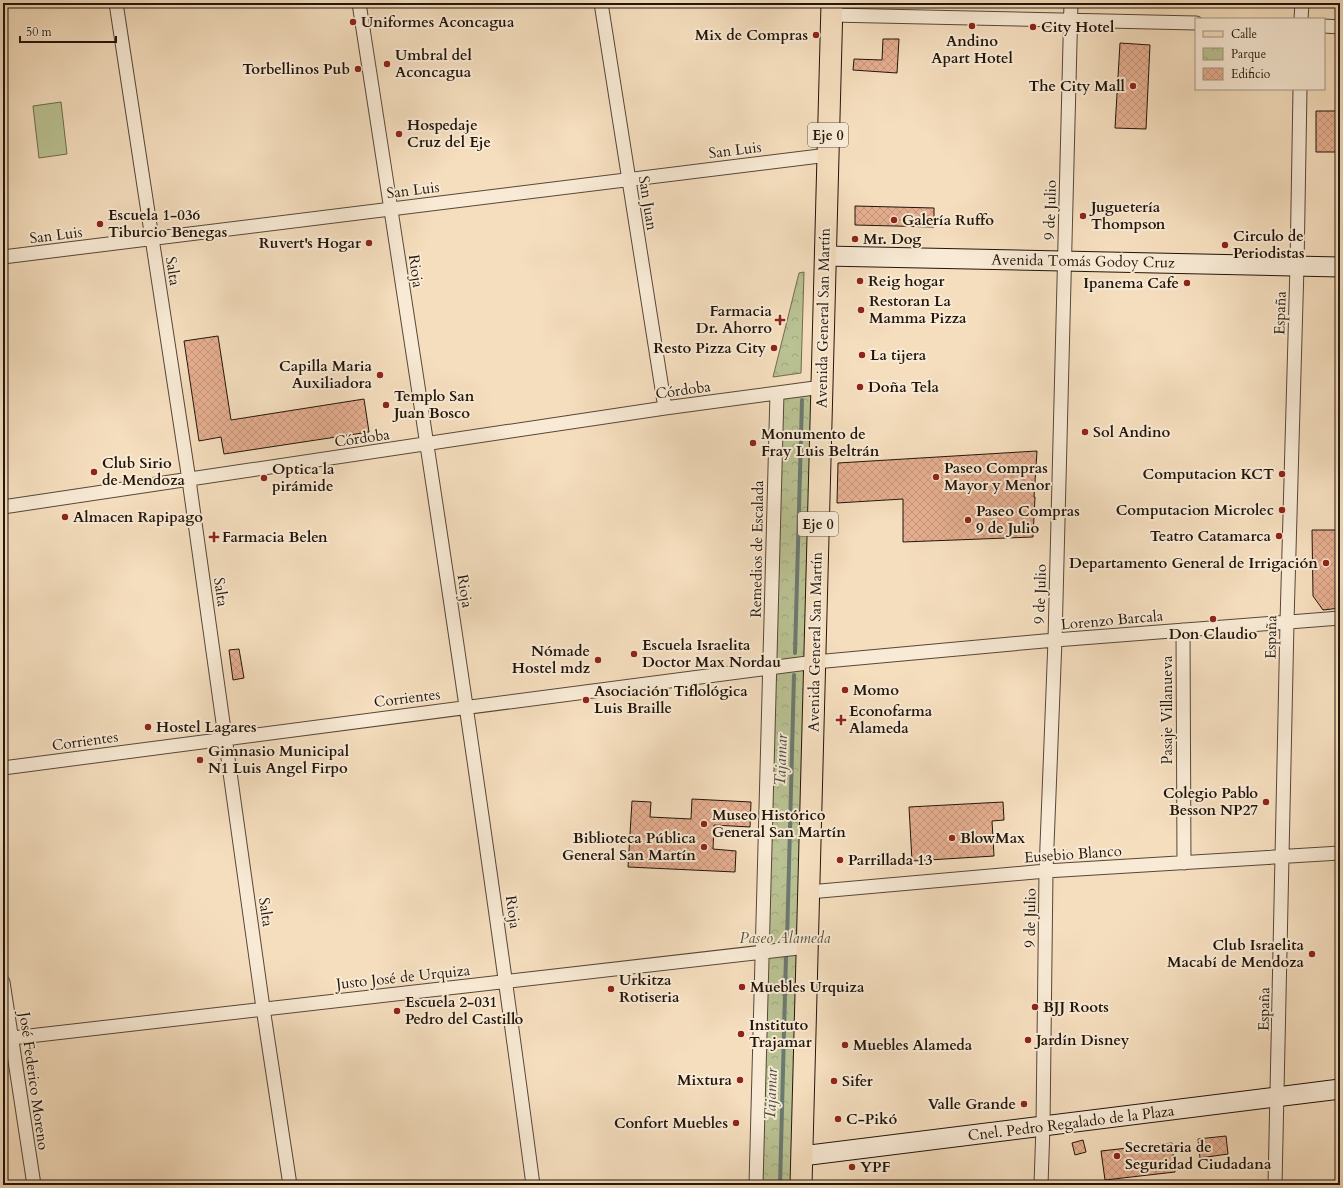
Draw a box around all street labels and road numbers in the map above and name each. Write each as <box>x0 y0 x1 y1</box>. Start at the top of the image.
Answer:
road number: Eje 0 <box>808 123 848 147</box>
street label: San Luis <box>707 137 763 163</box>
street label: San Juan <box>634 174 662 232</box>
street label: San Luis <box>385 177 441 203</box>
street label: 9 de Julio <box>1039 180 1061 240</box>
street label: San Luis <box>28 222 84 248</box>
street label: Avenida General San Martín <box>811 227 835 408</box>
street label: Avenida Tomás Godoy Cruz <box>991 249 1175 273</box>
street label: Rioja <box>404 253 428 289</box>
street label: Salta <box>161 255 185 287</box>
street label: España <box>1269 290 1291 335</box>
street label: Córdoba <box>654 376 712 404</box>
street label: Córdoba <box>333 424 391 452</box>
street label: Remedios de Escalada <box>746 480 768 618</box>
road number: Eje 0 <box>798 512 838 536</box>
street label: Avenida General San Martín <box>803 551 827 732</box>
street label: 9 de Julio <box>1029 564 1051 624</box>
street label: Rioja <box>453 573 478 610</box>
street label: Salta <box>209 576 233 608</box>
street label: Lorenzo Barcala <box>1060 606 1164 634</box>
street label: España <box>1261 614 1281 659</box>
street label: Pasaje Villanueva <box>1157 655 1177 764</box>
street label: Corrientes <box>373 684 441 712</box>
street label: Corrientes <box>51 726 119 756</box>
street label: Eusebio Blanco <box>1024 841 1122 867</box>
street label: 9 de Julio <box>1019 888 1041 948</box>
street label: Rioja <box>501 894 525 930</box>
street label: Salta <box>254 896 278 928</box>
street label: Justo José de Urquiza <box>333 960 471 994</box>
street label: España <box>1254 986 1274 1031</box>
street label: José Federico Moreno <box>14 1009 54 1151</box>
street label: Cnel. Pedro Regalado de la Plaza <box>967 1100 1176 1146</box>

